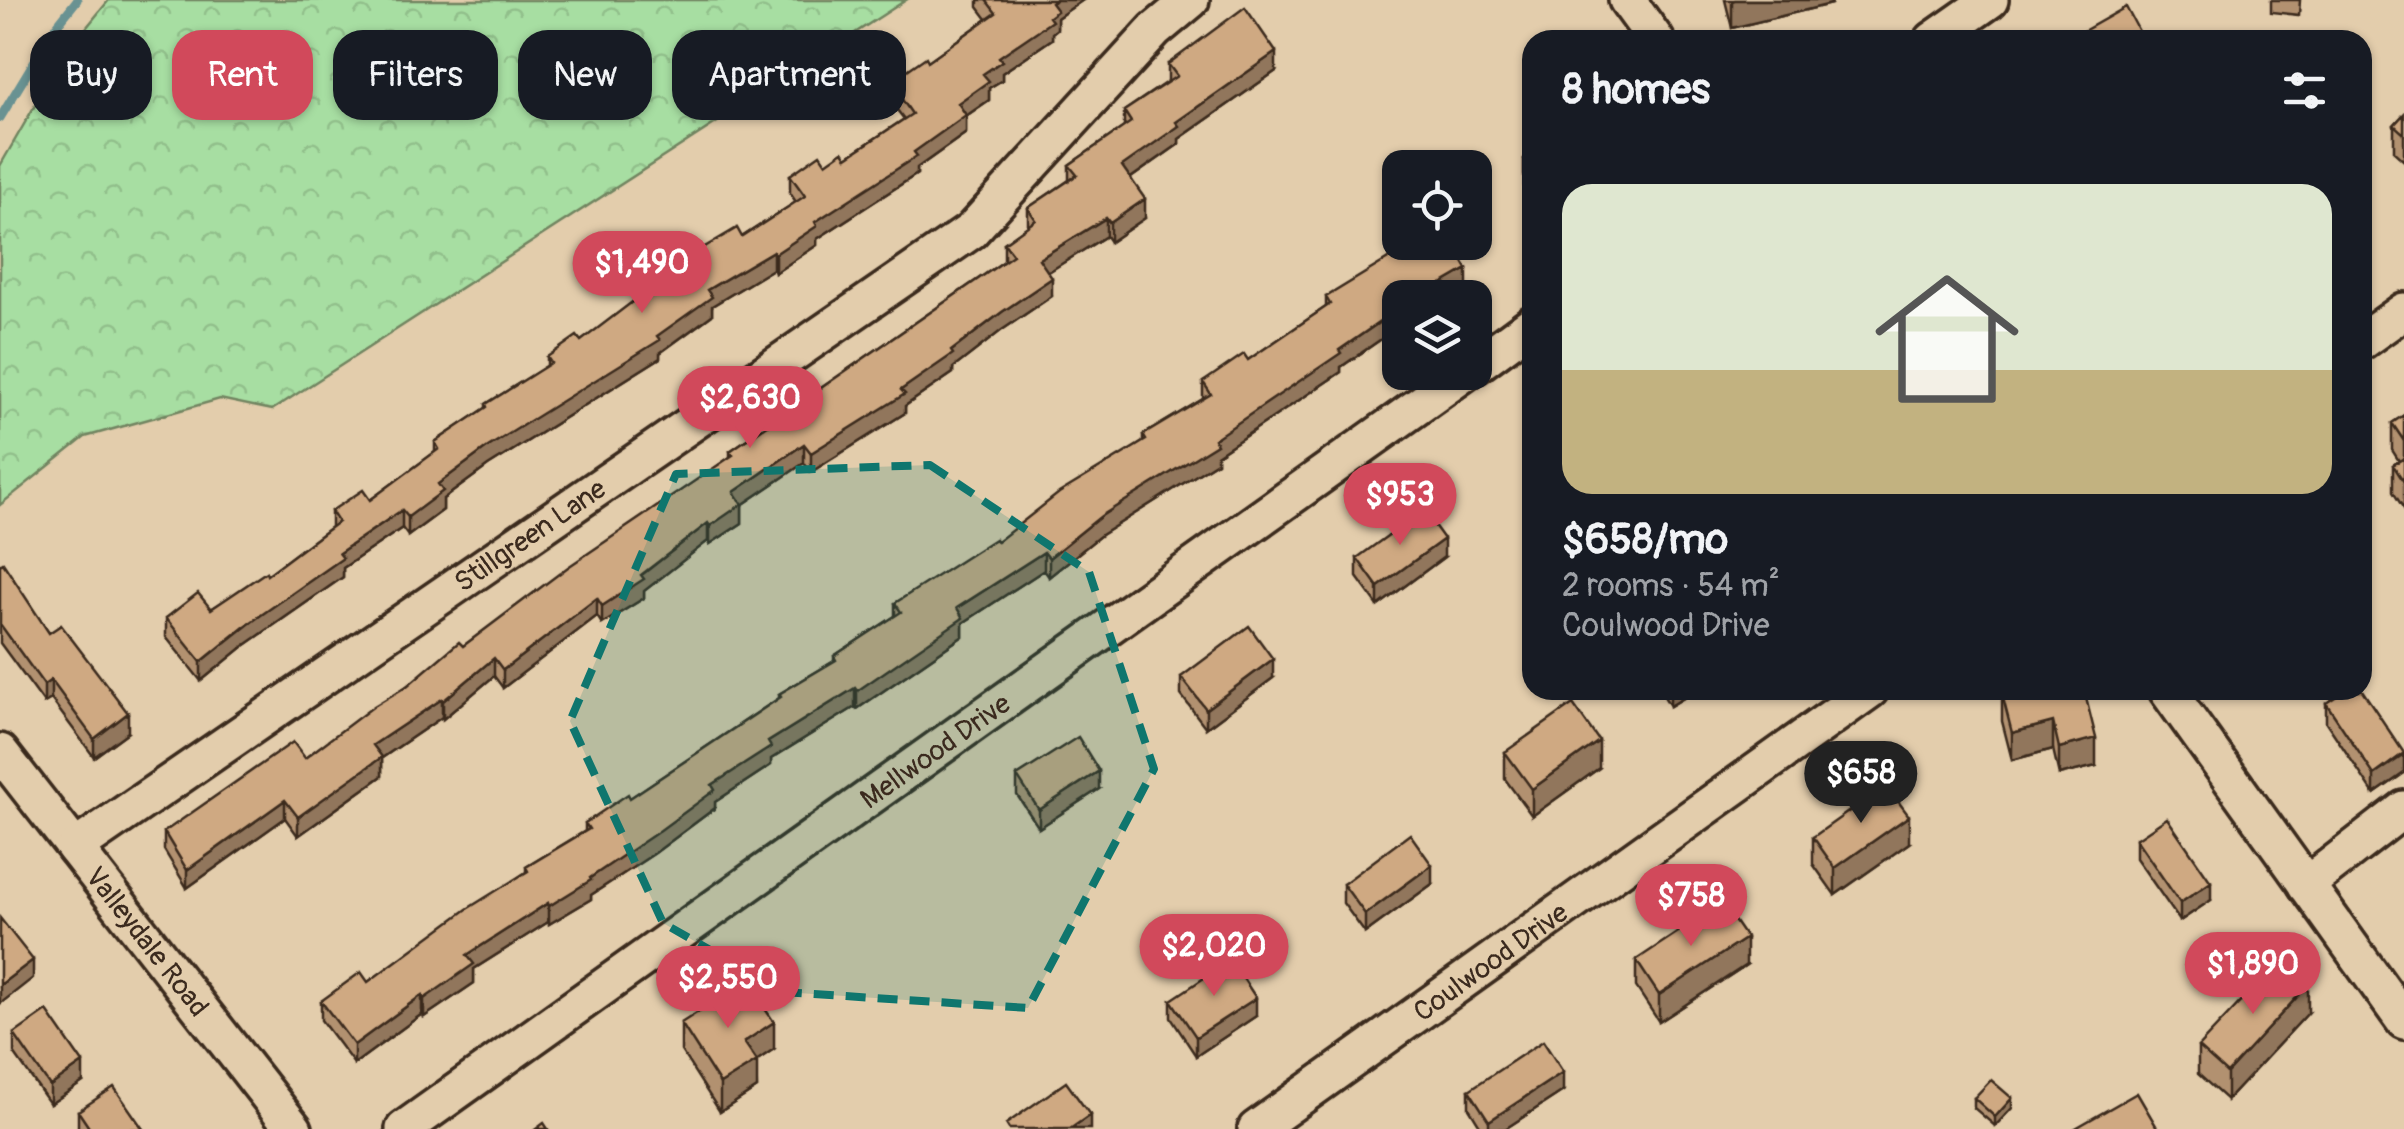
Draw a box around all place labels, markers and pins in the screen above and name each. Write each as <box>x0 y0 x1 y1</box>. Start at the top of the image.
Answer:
pin: $1,490 <box>561 231 723 316</box>
pin: $2,630 <box>669 366 831 451</box>
pin: $953 <box>1341 463 1459 548</box>
pin: $658 <box>1802 741 1920 826</box>
pin: $758 <box>1632 864 1750 949</box>
pin: $2,020 <box>1133 914 1295 999</box>
pin: $1,890 <box>2172 932 2334 1017</box>
pin: $2,550 <box>647 946 809 1031</box>

